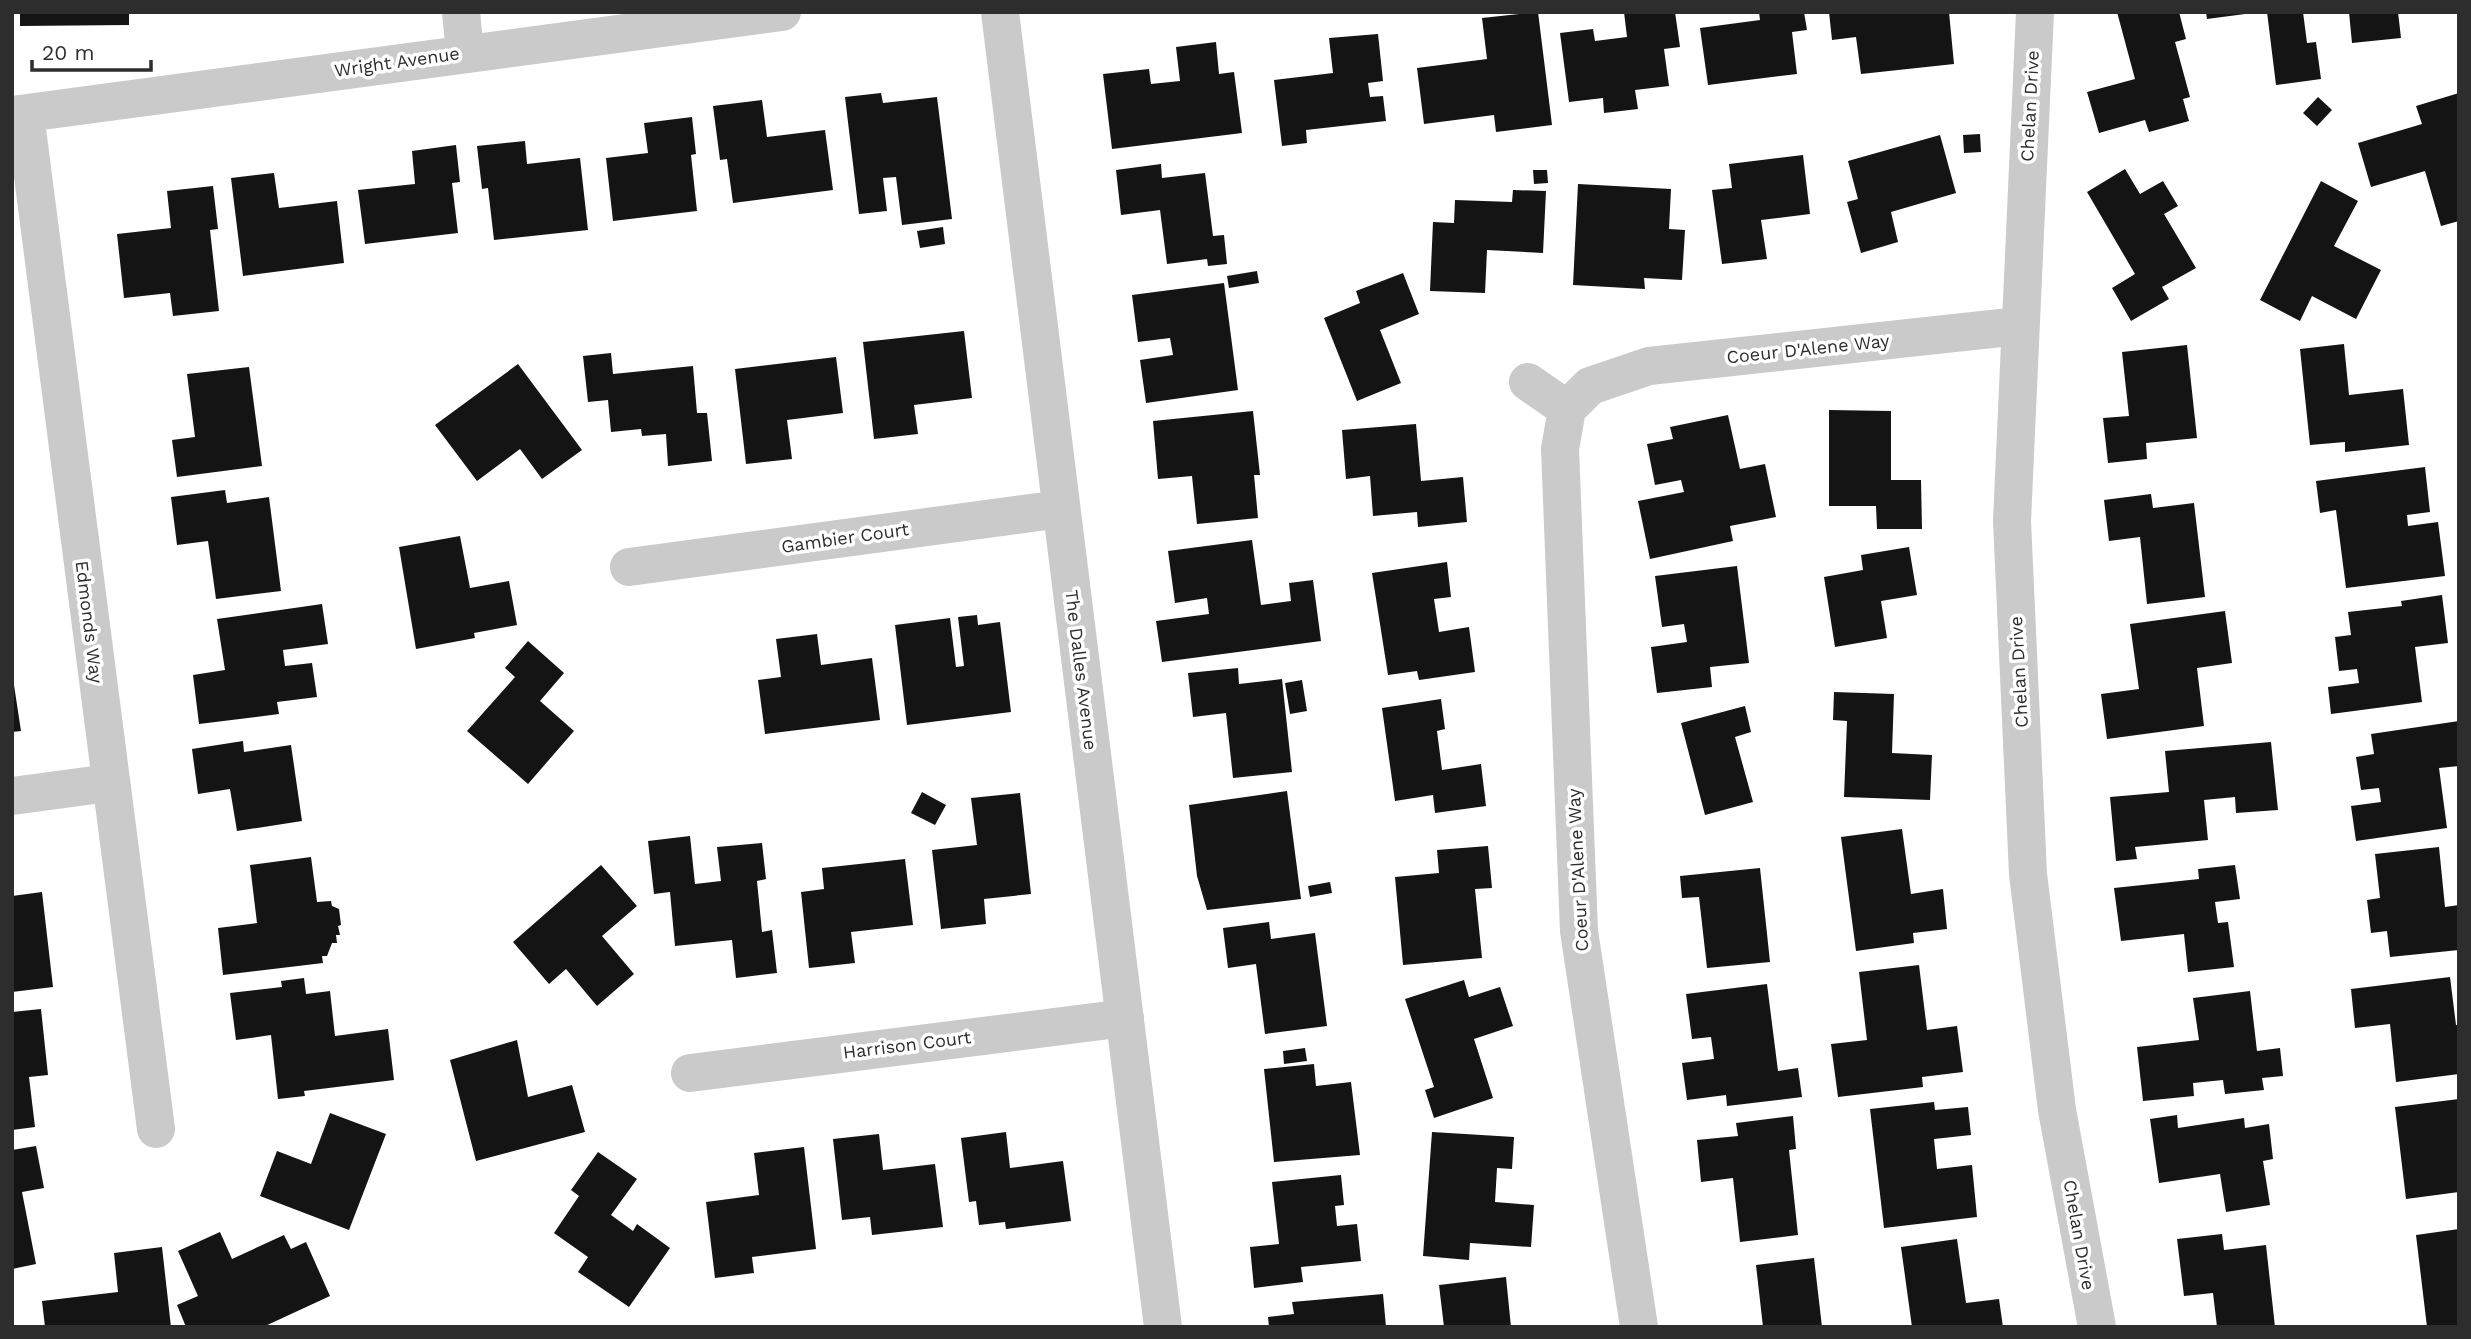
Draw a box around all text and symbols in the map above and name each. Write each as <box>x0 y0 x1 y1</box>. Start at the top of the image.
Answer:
scale bar <box>32 28 150 72</box>
text: 20 m <box>42 40 94 65</box>
street label: Wright Avenue <box>333 42 461 81</box>
street label: Chelan Drive <box>2016 50 2043 162</box>
street label: Coeur D'Alene Way <box>1725 329 1891 367</box>
street label: Gambier Court <box>780 518 910 557</box>
street label: Edmonds Way <box>72 559 108 685</box>
street label: The Dalles Avenue <box>1061 589 1102 751</box>
street label: Chelan Drive <box>2005 616 2032 728</box>
street label: Coeur D'Alene Way <box>1563 787 1592 952</box>
street label: Harrison Court <box>842 1026 973 1063</box>
street label: Chelan Drive <box>2059 1178 2100 1292</box>

